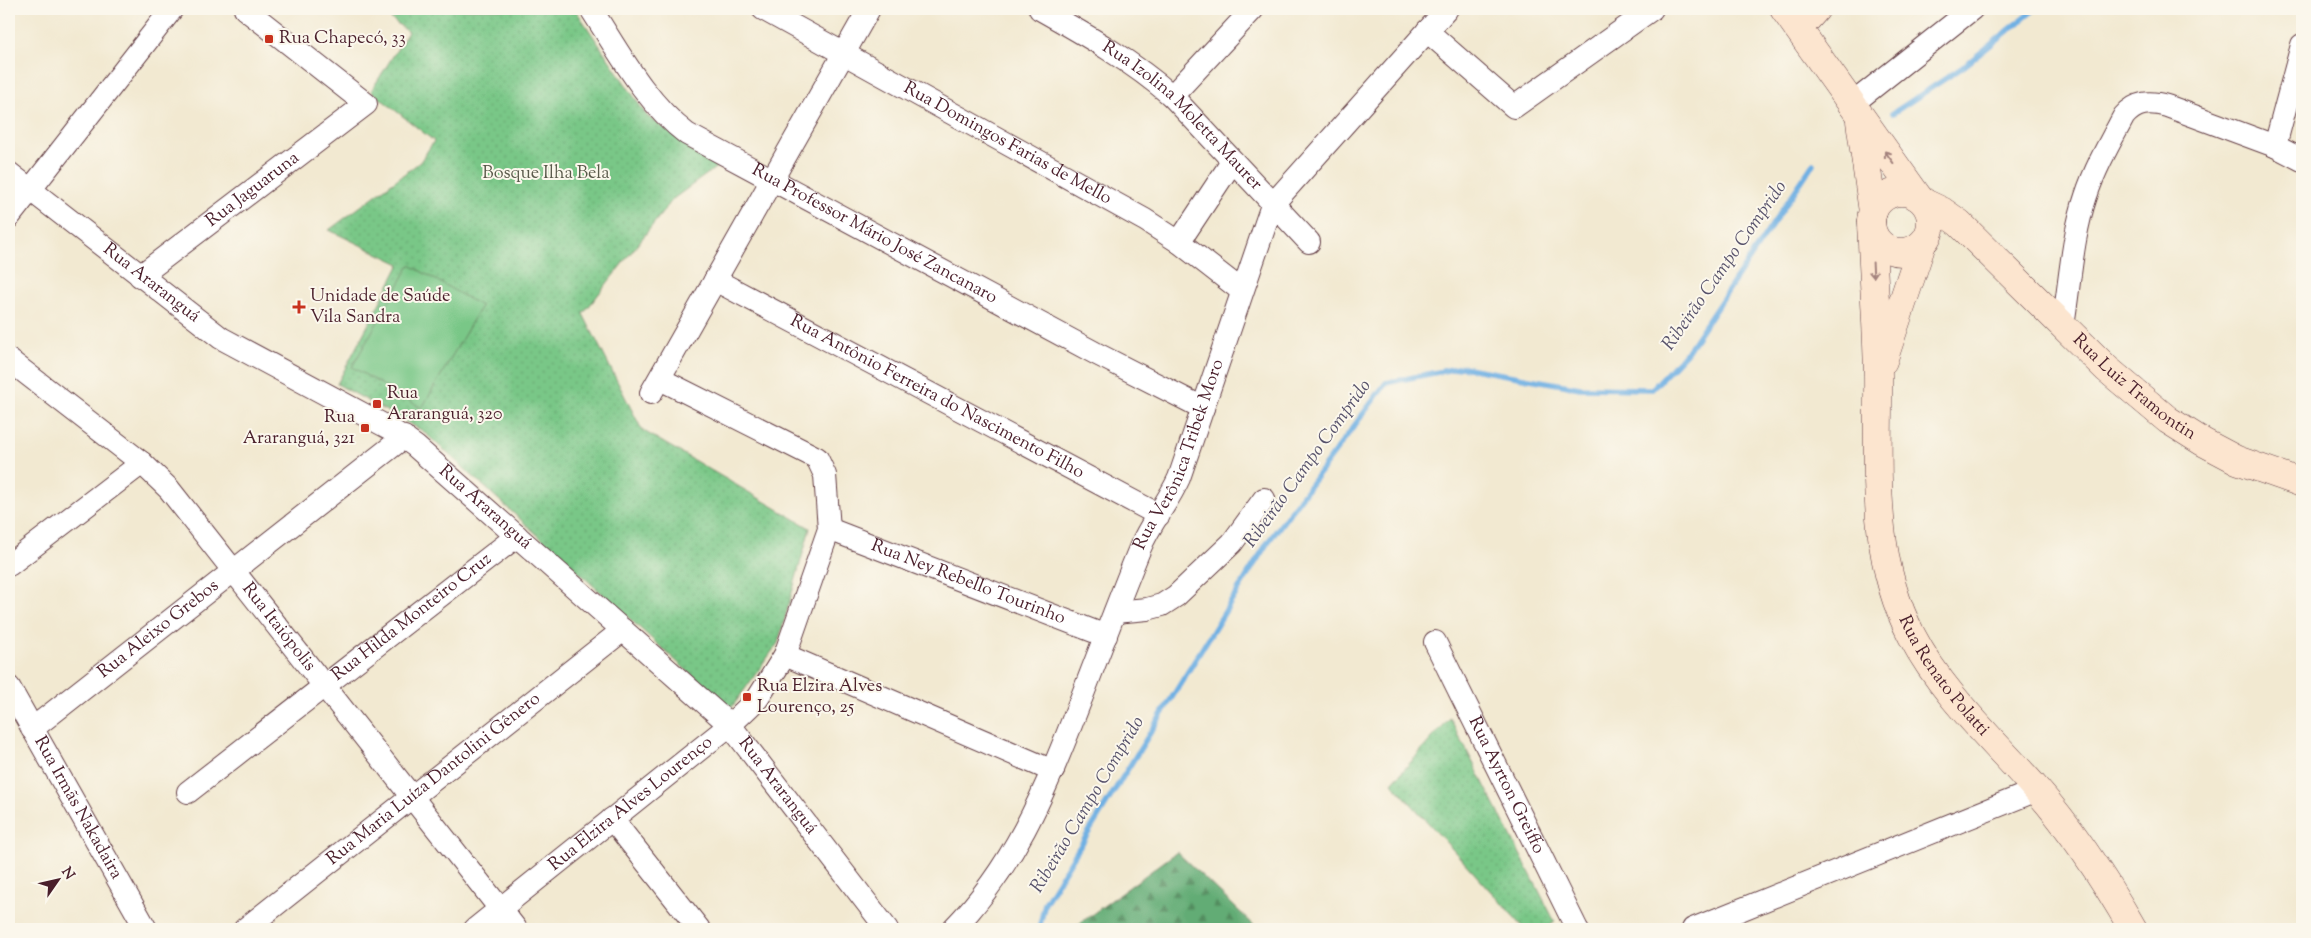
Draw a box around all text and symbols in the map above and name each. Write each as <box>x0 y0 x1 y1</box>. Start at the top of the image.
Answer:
place label: Rua Chapecó, 33 <box>279 26 406 52</box>
marker: Rua Chapecó, 33 <box>263 33 275 45</box>
street label: Rua Izolina Moletta Maurer <box>1097 35 1268 197</box>
street label: Rua Domingos Farias de Mello <box>898 76 1116 212</box>
street label: Rua Jaguaruna <box>201 146 305 234</box>
one-way arrow <box>1884 151 1895 164</box>
street label: Rua Professor Mário José Zancanaro <box>747 158 1002 311</box>
park label: Bosque Ilha Bela <box>482 161 610 187</box>
water label: Ribeirão Campo Comprido <box>1656 176 1794 356</box>
street label: Rua Araranguá <box>97 237 205 330</box>
one-way arrow <box>1869 261 1878 277</box>
place label: Unidade de Saúde Vila Sandra <box>310 284 451 331</box>
marker: Unidade de Saúde Vila Sandra <box>292 300 306 314</box>
street label: Rua Antônio Ferreira do Nascimento Filho <box>785 309 1089 486</box>
street label: Rua Luiz Tramontin <box>2066 328 2201 447</box>
street label: Rua Verônica Tribek Moro <box>1128 356 1231 554</box>
water label: Ribeirão Campo Comprido <box>1238 374 1378 554</box>
place label: Rua Araranguá, 320 <box>387 381 503 428</box>
marker: Rua Araranguá, 320 <box>371 398 383 410</box>
place label: Rua Araranguá, 321 <box>243 405 355 452</box>
marker: Rua Araranguá, 321 <box>359 422 371 434</box>
street label: Rua Araranguá <box>432 459 537 556</box>
street label: Rua Ney Rebello Tourinho <box>867 533 1069 632</box>
street label: Rua Hilda Monteiro Cruz <box>327 547 498 688</box>
street label: Rua Aleixo Grebos <box>92 574 225 685</box>
street label: Rua Itaiópolis <box>235 577 322 677</box>
street label: Rua Renato Polatti <box>1891 611 1995 743</box>
place label: Rua Elzira Alves Lourenço, 25 <box>757 674 882 721</box>
street label: Rua Maria Luíza Dantolini Gênero <box>322 687 547 872</box>
marker: Rua Elzira Alves Lourenço, 25 <box>741 691 753 703</box>
water label: Ribeirão Campo Comprido <box>1024 712 1152 898</box>
street label: Rua Ayrton Greiffo <box>1461 712 1551 859</box>
street label: Rua Elzira Alves Lourenço <box>543 730 719 878</box>
street label: Rua Araranguá <box>731 732 823 841</box>
street label: Rua Irmãs Nakadaira <box>29 733 125 883</box>
north arrow <box>32 856 82 906</box>

